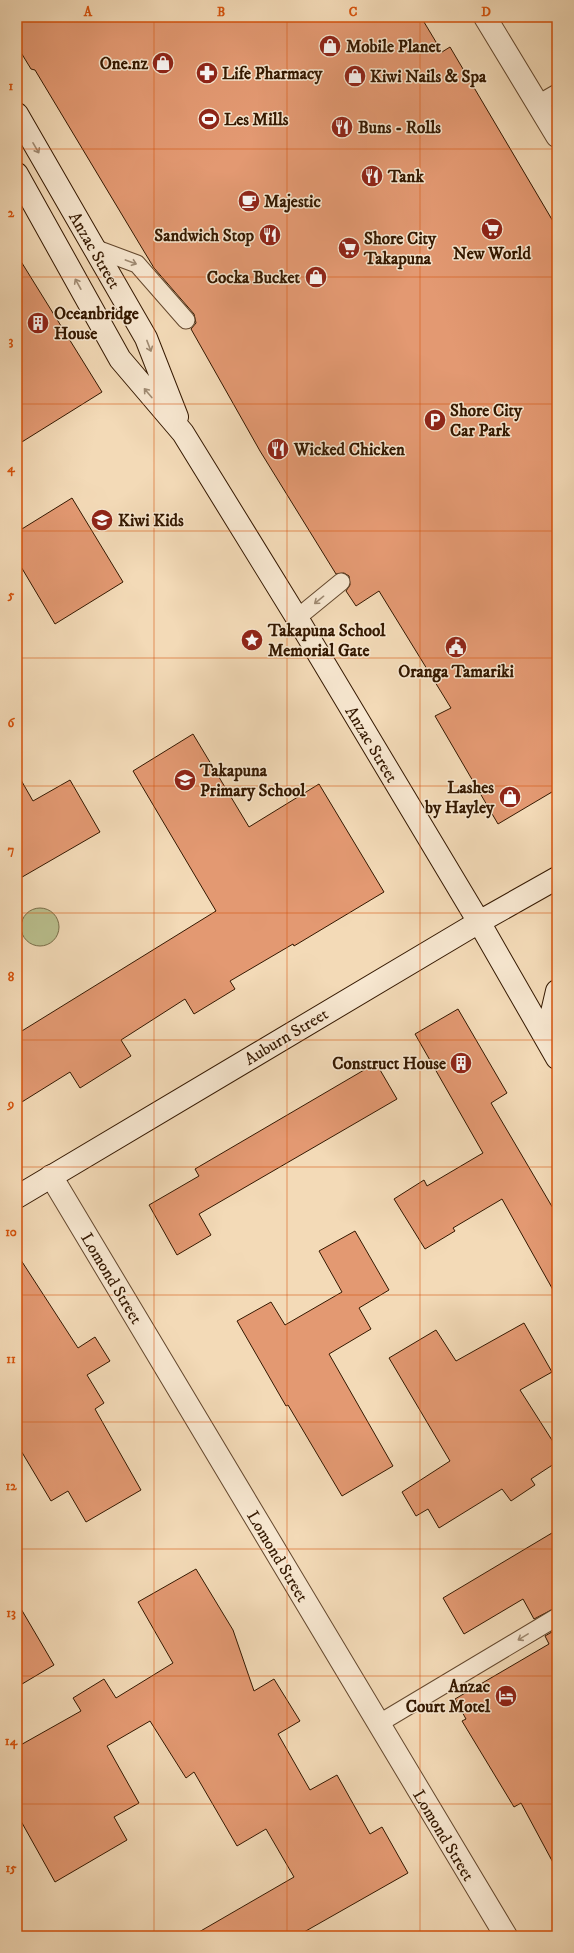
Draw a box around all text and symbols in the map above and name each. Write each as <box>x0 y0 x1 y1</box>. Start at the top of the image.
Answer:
text: A <box>83 4 93 20</box>
text: B <box>217 4 225 20</box>
text: C <box>349 4 358 20</box>
text: D <box>481 4 491 20</box>
shop icon: Mobile Planet <box>317 33 343 59</box>
place label: Mobile Planet <box>346 36 442 58</box>
shop icon: One.nz <box>150 50 176 76</box>
place label: One.nz <box>100 53 149 75</box>
pharmacy icon: Life Pharmacy <box>194 60 220 86</box>
place label: Life Pharmacy <box>222 63 323 85</box>
shop icon: Kiwi Nails & Spa <box>342 63 368 89</box>
place label: Kiwi Nails & Spa <box>370 66 487 88</box>
text: 1 <box>9 78 14 94</box>
sports icon: Les Mills <box>196 106 222 132</box>
place label: Les Mills <box>224 109 289 131</box>
restaurant icon: Buns - Rolls <box>329 114 355 140</box>
place label: Buns - Rolls <box>358 117 441 139</box>
one-way arrow <box>33 142 41 154</box>
restaurant icon: Tank <box>359 163 385 189</box>
place label: Tank <box>387 166 424 188</box>
cafe icon: Majestic <box>236 188 262 214</box>
place label: Majestic <box>264 191 321 213</box>
text: 2 <box>8 205 15 221</box>
street label: Anzac Street <box>63 208 125 293</box>
supermarket icon: New World <box>479 216 505 242</box>
restaurant icon: Sandwich Stop <box>257 222 283 248</box>
place label: Sandwich Stop <box>154 225 254 247</box>
place label: Shore City Takapuna <box>363 228 437 270</box>
supermarket icon: Shore City Takapuna <box>336 235 362 261</box>
place label: New World <box>453 243 531 265</box>
one-way arrow <box>124 258 136 266</box>
shop icon: Cocka Bucket <box>303 264 329 290</box>
place label: Cocka Bucket <box>207 267 301 289</box>
one-way arrow <box>74 278 82 290</box>
place label: Oceanbridge House <box>54 303 139 345</box>
building icon: Oceanbridge House <box>25 310 51 336</box>
text: 3 <box>9 333 14 349</box>
one-way arrow <box>146 340 154 352</box>
one-way arrow <box>144 388 153 398</box>
place label: Shore City Car Park <box>450 400 523 442</box>
parking icon: Shore City Car Park <box>422 407 448 433</box>
restaurant icon: Wicked Chicken <box>265 436 291 462</box>
place label: Wicked Chicken <box>293 439 405 461</box>
text: 4 <box>6 460 15 477</box>
school or university icon: Kiwi Kids <box>89 507 115 533</box>
place label: Kiwi Kids <box>118 510 184 532</box>
text: 5 <box>7 587 15 603</box>
one-way arrow <box>314 595 325 604</box>
place label: Takapuna School Memorial Gate <box>267 620 386 662</box>
place icon: Takapuna School Memorial Gate <box>239 627 265 653</box>
public building icon: Oranga Tamariki <box>443 634 469 660</box>
place label: Oranga Tamariki <box>398 661 514 683</box>
street label: Anzac Street <box>340 702 403 787</box>
text: 6 <box>8 715 16 731</box>
place label: Takapuna Primary School <box>199 760 306 802</box>
school or university icon: Takapuna Primary School <box>172 767 198 793</box>
place label: Lashes by Hayley <box>424 777 495 819</box>
shop icon: Lashes by Hayley <box>497 784 523 810</box>
text: 7 <box>8 842 15 858</box>
text: 8 <box>8 969 15 985</box>
street label: Auburn Street <box>240 1003 333 1071</box>
building icon: Construct House <box>448 1050 474 1076</box>
place label: Construct House <box>332 1053 446 1075</box>
text: 9 <box>7 1096 14 1112</box>
text: 10 <box>5 1224 17 1240</box>
street label: Lomond Street <box>75 1229 147 1329</box>
text: 11 <box>6 1351 16 1367</box>
text: 12 <box>5 1478 17 1494</box>
street label: Lomond Street <box>241 1507 313 1607</box>
text: 13 <box>6 1605 16 1621</box>
one-way arrow <box>517 1633 529 1641</box>
place label: Anzac Court Motel <box>406 1676 491 1718</box>
hotel icon: Anzac Court Motel <box>493 1683 519 1709</box>
text: 14 <box>5 1733 18 1750</box>
street label: Lomond Street <box>407 1786 479 1886</box>
text: 15 <box>5 1860 17 1876</box>

